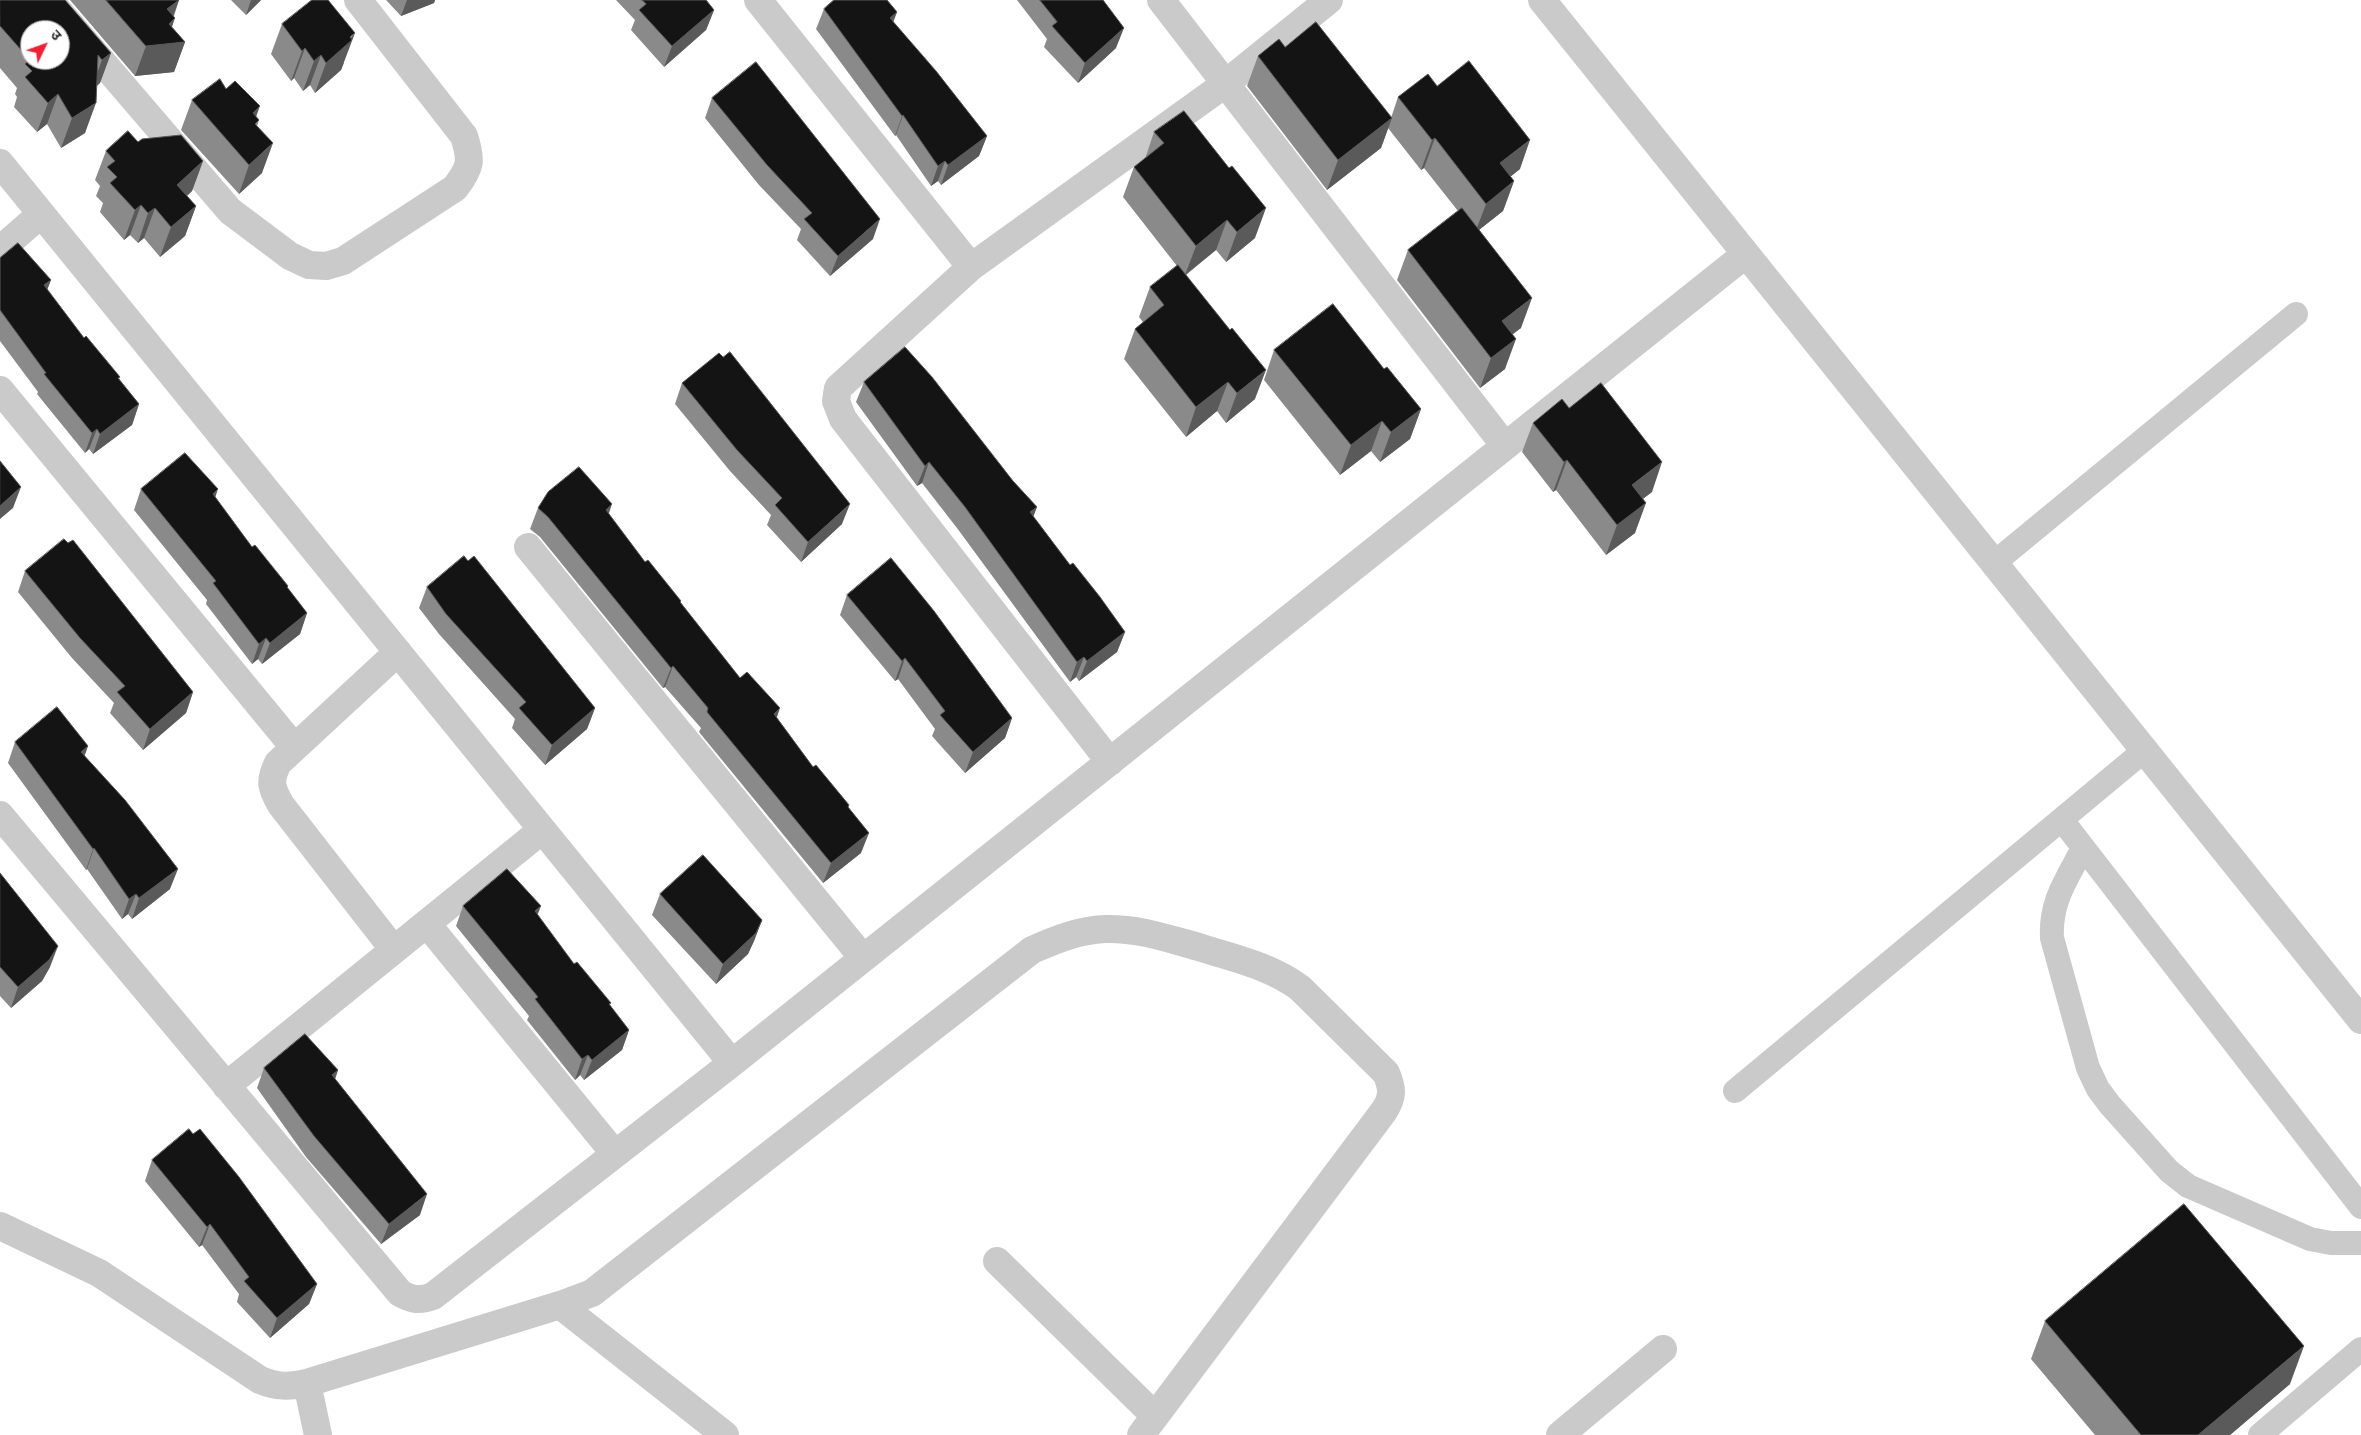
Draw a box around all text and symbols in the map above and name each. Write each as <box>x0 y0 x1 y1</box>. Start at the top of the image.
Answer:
north arrow <box>20 20 70 70</box>
text: उ <box>47 27 65 44</box>

